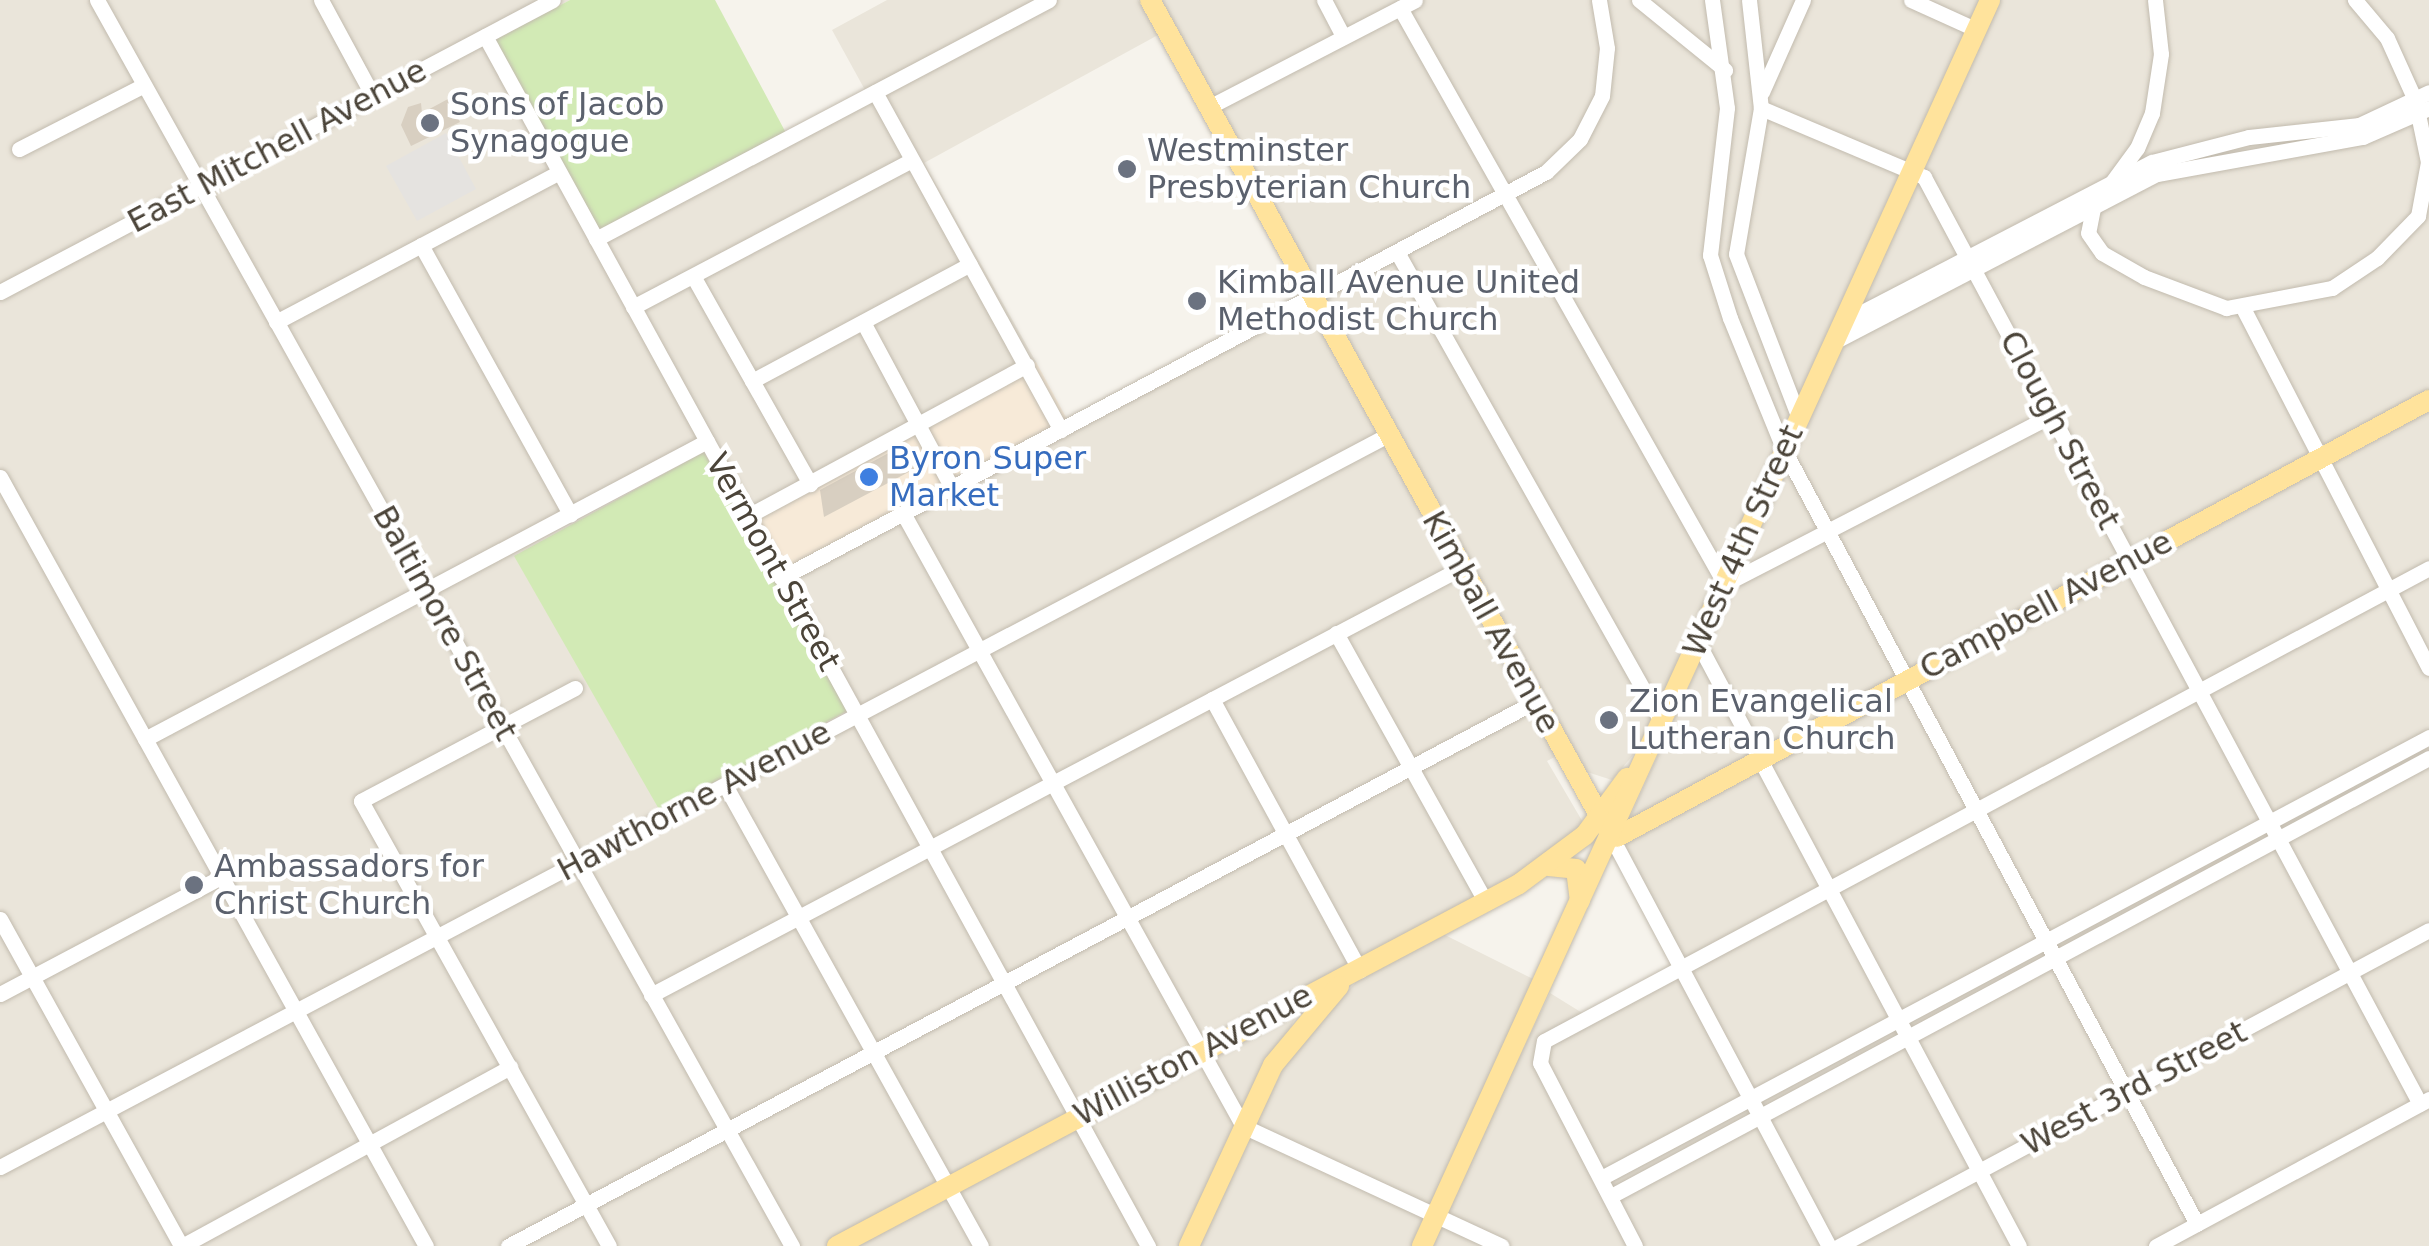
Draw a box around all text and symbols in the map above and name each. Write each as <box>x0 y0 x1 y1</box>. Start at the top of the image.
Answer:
street label: East Mitchell Avenue <box>121 51 433 241</box>
place label: Sons of Jacob Synagogue <box>450 86 665 161</box>
marker: Sons of Jacob Synagogue <box>419 112 441 134</box>
place label: Westminster Presbyterian Church <box>1147 132 1471 207</box>
marker: Westminster Presbyterian Church <box>1116 158 1138 180</box>
place label: Kimball Avenue United Methodist Church <box>1217 264 1580 339</box>
marker: Kimball Avenue United Methodist Church <box>1186 290 1208 312</box>
street label: Clough Street <box>1992 324 2128 536</box>
street label: West 4th Street <box>1675 419 1811 663</box>
place label: Byron Super Market <box>889 440 1086 515</box>
street label: Vermont Street <box>697 447 849 677</box>
marker: Byron Super Market <box>858 466 880 488</box>
street label: Baltimore Street <box>365 499 525 747</box>
street label: Kimball Avenue <box>1414 504 1568 740</box>
street label: Campbell Avenue <box>1913 522 2179 688</box>
place label: Zion Evangelical Lutheran Church <box>1629 683 1896 758</box>
marker: Zion Evangelical Lutheran Church <box>1598 709 1620 731</box>
street label: Hawthorne Avenue <box>551 713 837 889</box>
place label: Ambassadors for Christ Church <box>214 848 484 923</box>
marker: Ambassadors for Christ Church <box>183 874 205 896</box>
street label: Williston Avenue <box>1067 976 1319 1134</box>
street label: West 3rd Street <box>2015 1012 2253 1164</box>

